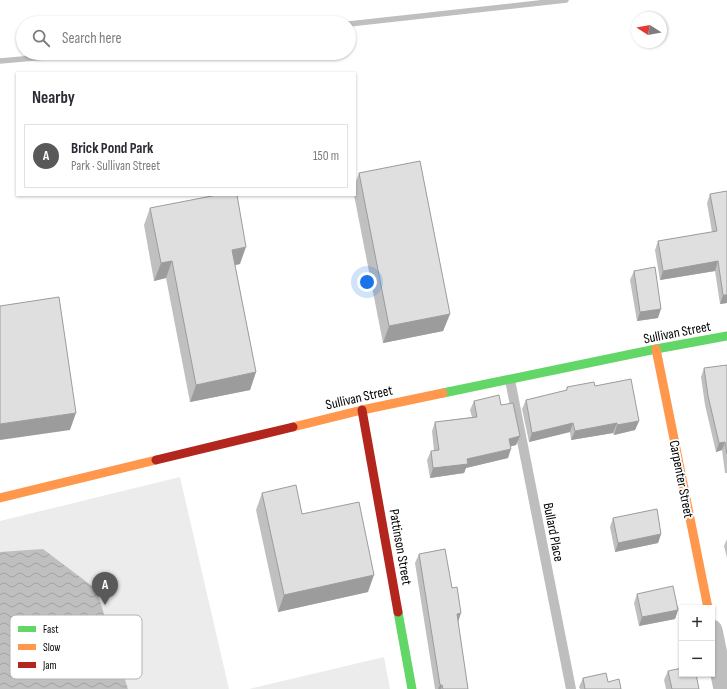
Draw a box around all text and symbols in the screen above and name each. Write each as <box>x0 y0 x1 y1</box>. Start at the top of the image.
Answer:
north arrow <box>631 12 667 48</box>
search box <box>16 16 356 60</box>
icon: search <box>30 27 52 49</box>
text: Search here <box>62 29 122 48</box>
text: Nearby <box>32 88 75 108</box>
text: Brick Pond Park <box>71 139 153 158</box>
text: A <box>43 148 49 164</box>
text: 150 m <box>313 148 339 164</box>
text: Park · Sullivan Street <box>71 158 160 174</box>
your location <box>357 272 377 292</box>
street label: Sullivan Street <box>642 318 712 347</box>
street label: Sullivan Street <box>324 382 394 413</box>
street label: Carpenter Street <box>666 439 697 520</box>
street label: Bullard Place <box>539 501 568 563</box>
street label: Pattinson Street <box>385 508 416 586</box>
pin: A <box>92 572 118 605</box>
map controls <box>679 605 715 677</box>
button: + <box>679 605 715 641</box>
legend <box>10 615 142 679</box>
text: Fast <box>43 623 59 636</box>
text: Slow <box>43 641 60 654</box>
button: − <box>679 641 715 677</box>
text: Jam <box>42 659 57 672</box>

